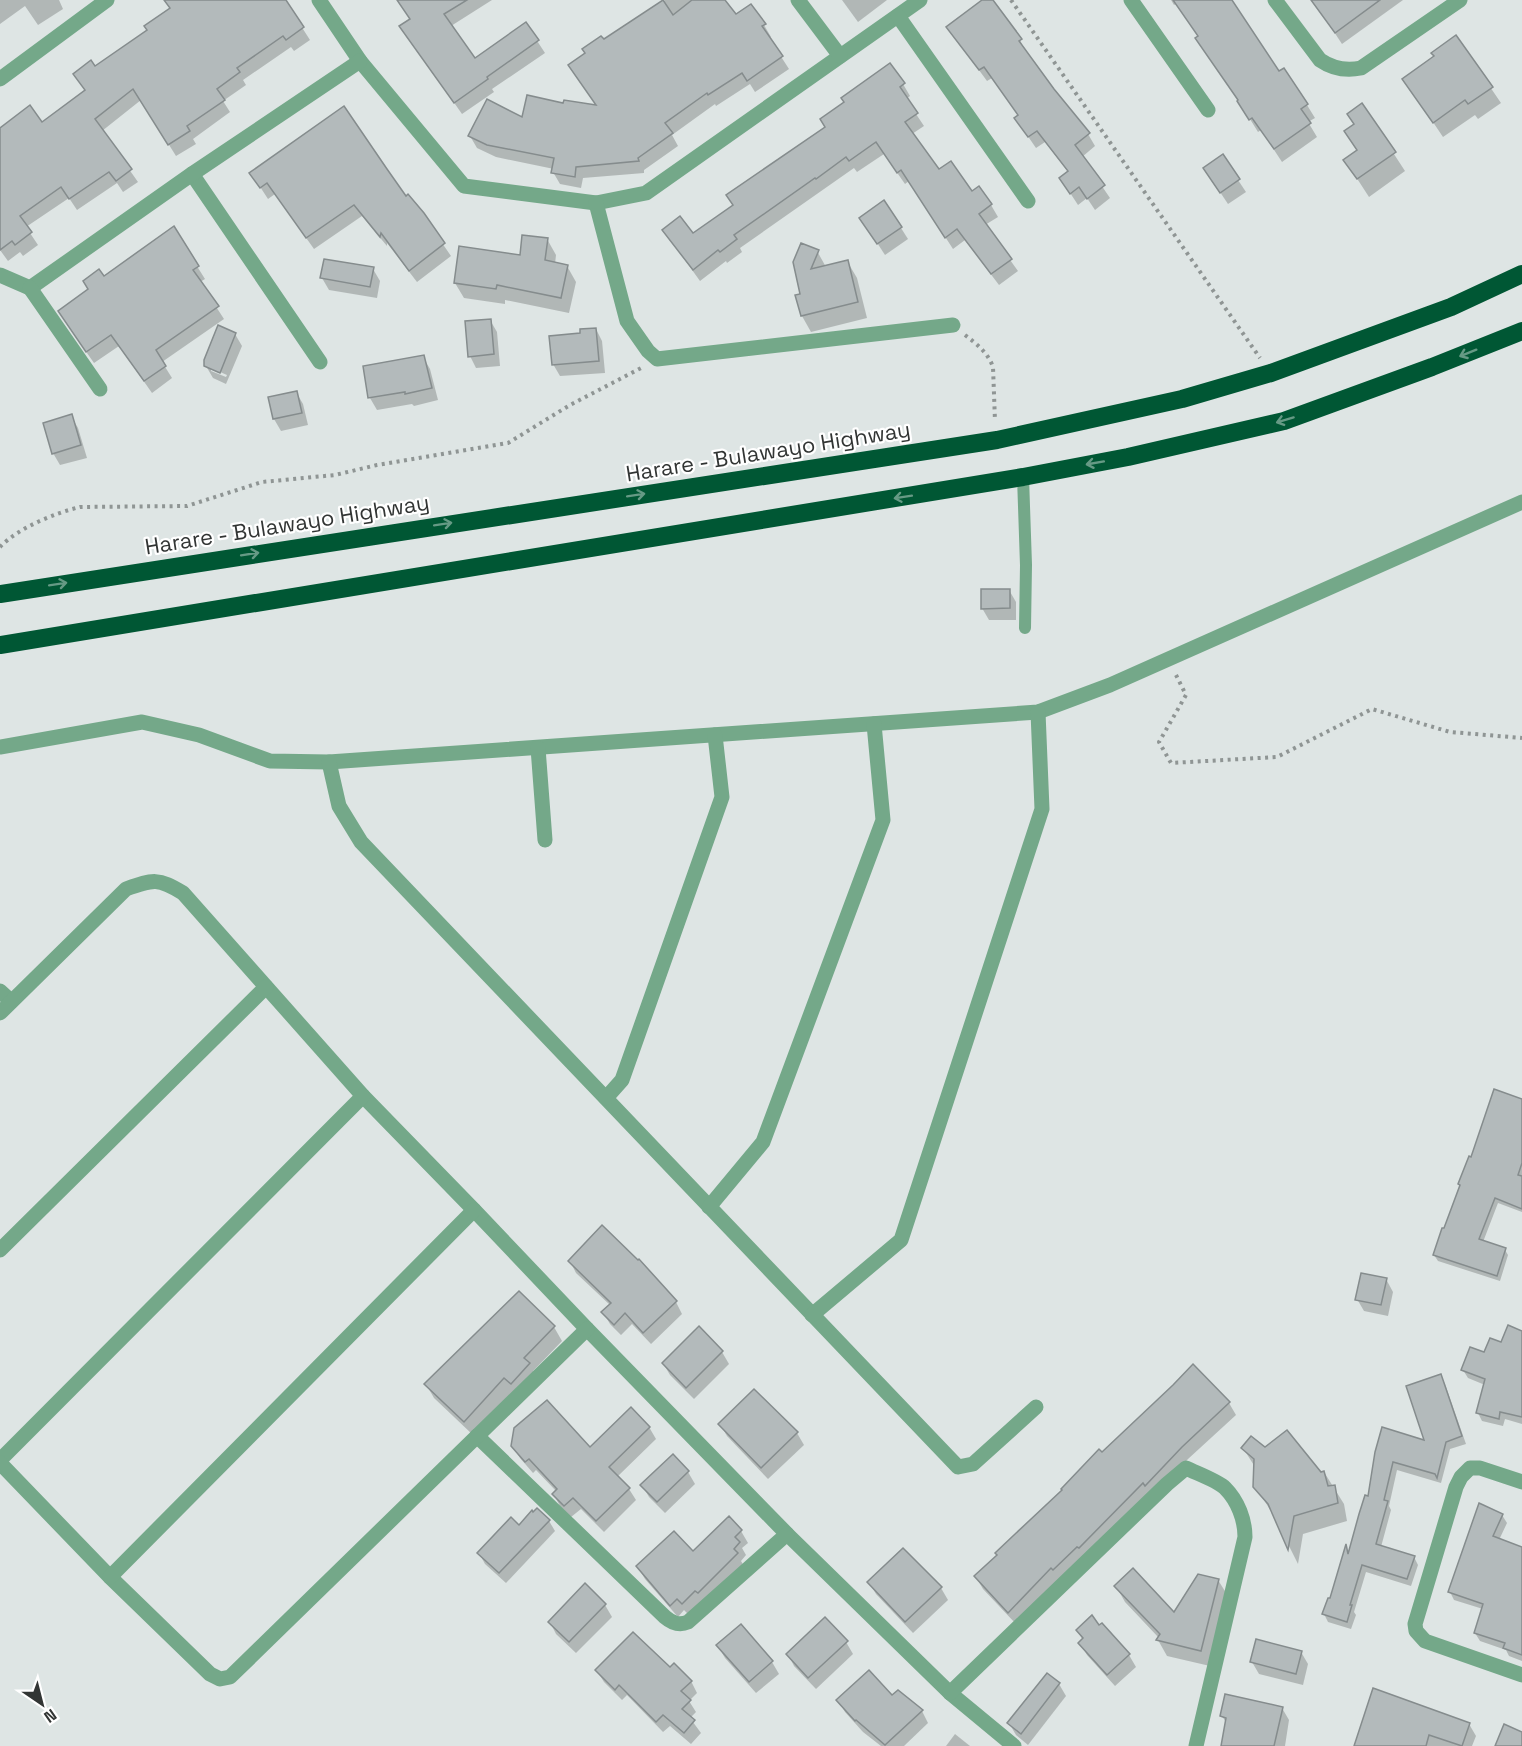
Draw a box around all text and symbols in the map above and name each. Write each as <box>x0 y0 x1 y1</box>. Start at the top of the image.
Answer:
one-way arrow <box>1459 348 1478 359</box>
street label: Harare - Bulawayo Highway <box>624 415 912 487</box>
one-way arrow <box>1276 415 1295 426</box>
one-way arrow <box>1086 458 1105 469</box>
street label: Harare - Bulawayo Highway <box>143 488 431 560</box>
one-way arrow <box>626 489 645 500</box>
one-way arrow <box>893 491 913 502</box>
one-way arrow <box>433 519 453 530</box>
one-way arrow <box>240 549 260 560</box>
one-way arrow <box>47 579 67 590</box>
north arrow <box>12 1674 72 1734</box>
text: N <box>40 1704 61 1728</box>

